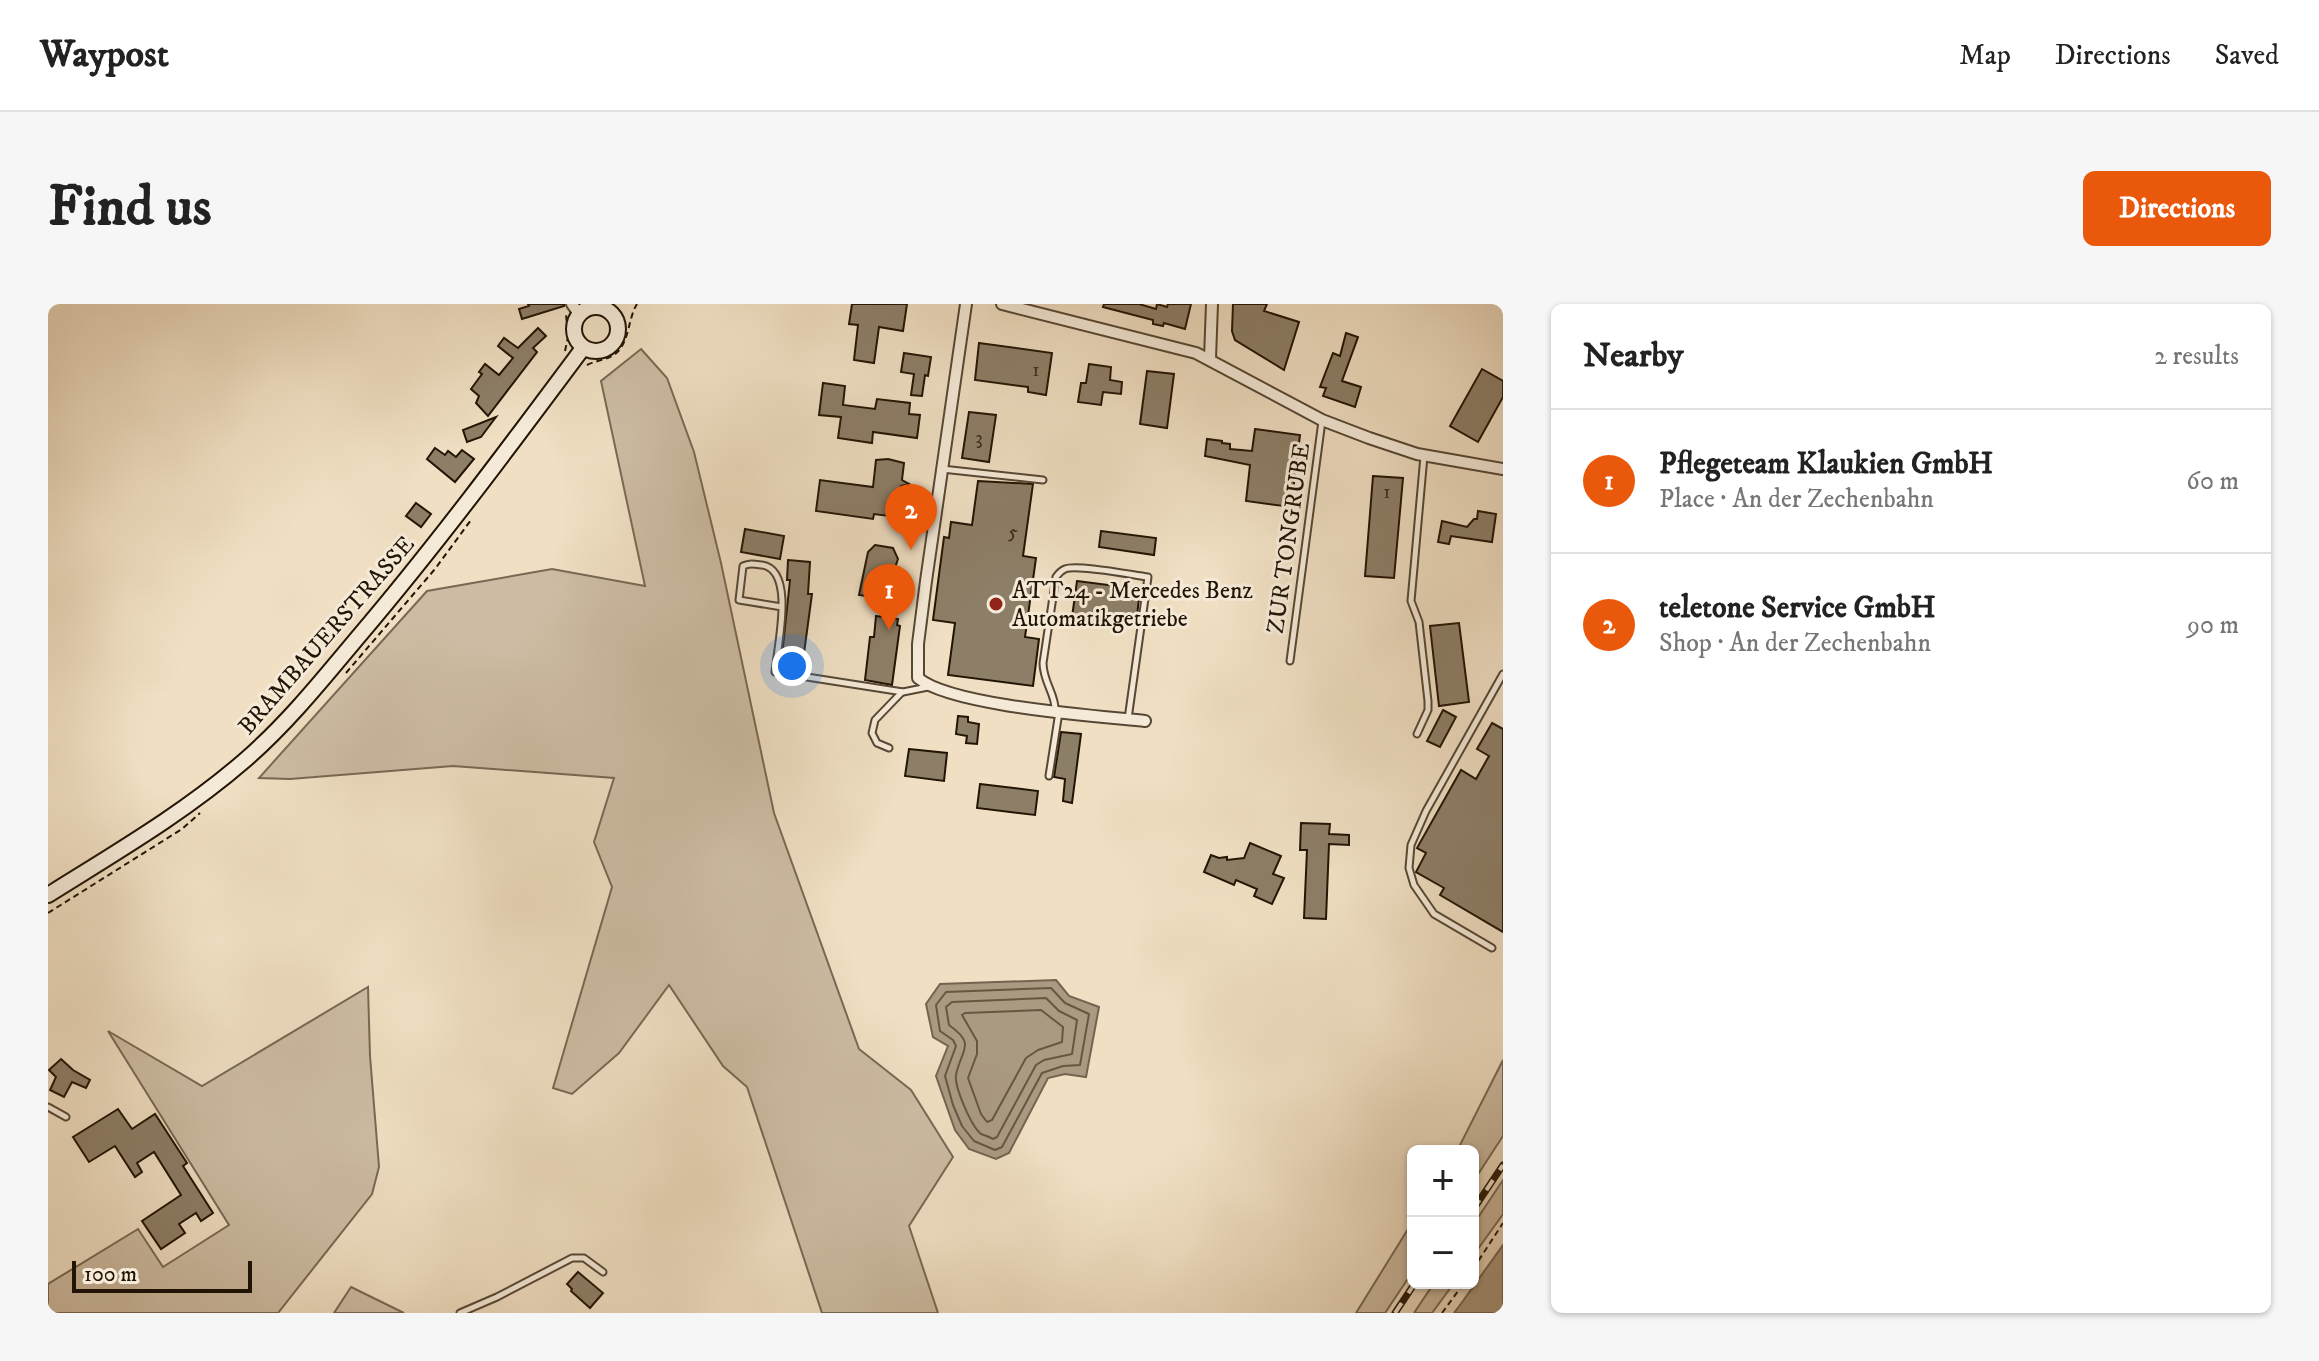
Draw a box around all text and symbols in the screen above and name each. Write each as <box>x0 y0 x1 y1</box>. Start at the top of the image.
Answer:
text: Waypost <box>40 31 169 79</box>
text: Map <box>1959 38 2011 73</box>
text: Directions <box>2055 38 2171 73</box>
text: Saved <box>2215 38 2279 73</box>
button: Directions <box>2083 171 2271 246</box>
text: Find us <box>48 173 212 243</box>
text: Nearby <box>1583 335 1684 377</box>
text: 2 results <box>2154 340 2239 373</box>
house number: 1 <box>1032 358 1040 383</box>
house number: 3 <box>975 426 983 451</box>
street label: ZUR TONGRUBE <box>1261 441 1317 636</box>
text: Pflegeteam Klaukien GmbH <box>1659 446 1993 483</box>
text: 1 <box>1604 465 1614 498</box>
text: 60 m <box>2186 465 2239 498</box>
house number: 1 <box>1383 480 1391 505</box>
text: Place · An der Zechenbahn <box>1659 483 1934 516</box>
pin: 2 <box>885 484 937 550</box>
house number: 5 <box>1008 520 1018 545</box>
street label: BRAMBAUERSTRASSE <box>232 530 421 741</box>
pin: 1 <box>863 564 915 630</box>
place label: ATT24 - Mercedes Benz Automatikgetriebe <box>1012 576 1253 634</box>
text: teletone Service GmbH <box>1659 590 1936 627</box>
marker: ATT24 - Mercedes Benz Automatikgetriebe <box>987 595 1005 613</box>
text: 2 <box>1603 609 1615 642</box>
text: 90 m <box>2187 609 2239 642</box>
text: Shop · An der Zechenbahn <box>1659 627 1931 660</box>
your location <box>772 646 812 686</box>
map controls <box>1407 1145 1479 1289</box>
button: + <box>1407 1145 1479 1217</box>
button: − <box>1407 1217 1479 1289</box>
scale bar <box>72 1257 252 1293</box>
text: 100 m <box>84 1261 137 1288</box>

